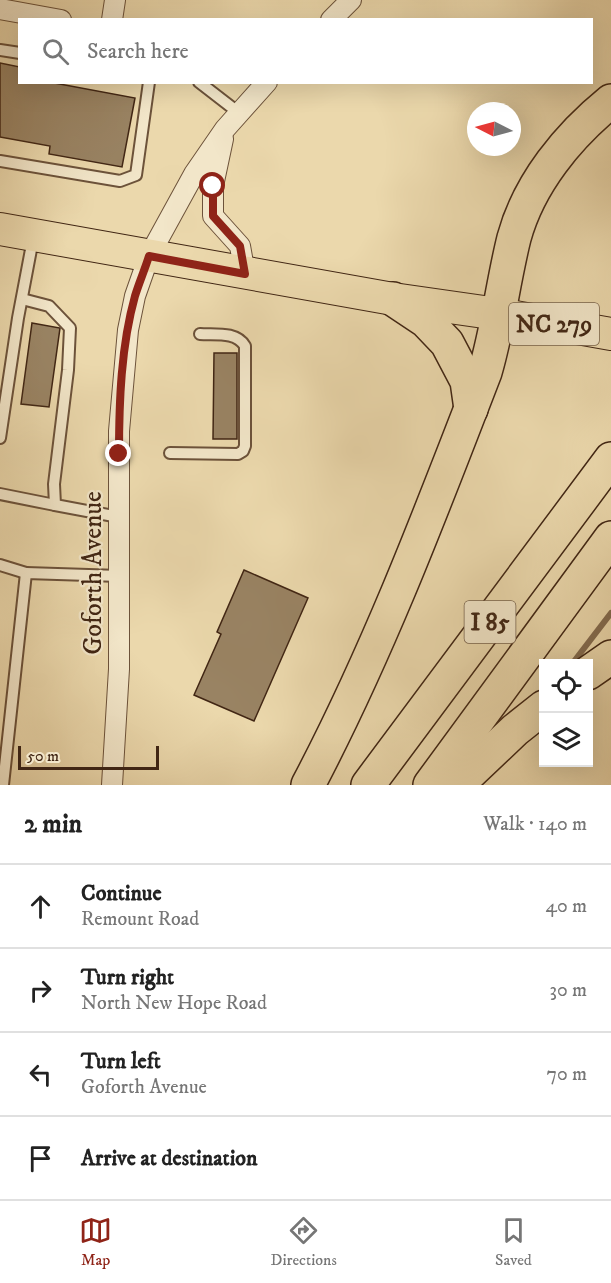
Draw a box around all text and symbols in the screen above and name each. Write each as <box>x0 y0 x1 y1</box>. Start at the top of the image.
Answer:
search box <box>18 18 593 84</box>
icon: search <box>39 35 72 68</box>
text: Search here <box>87 38 189 65</box>
north arrow <box>467 102 521 156</box>
route start <box>199 172 225 198</box>
road number: NC 279 <box>509 303 599 345</box>
route end <box>105 440 131 466</box>
street label: Goforth Avenue <box>77 491 110 655</box>
road number: I 85 <box>464 601 516 643</box>
map controls <box>539 659 593 767</box>
button: locate <box>539 659 593 713</box>
button: layers <box>539 713 593 767</box>
scale bar <box>18 743 159 770</box>
text: 50 m <box>27 746 59 766</box>
text: 2 min <box>24 808 82 841</box>
text: Walk · 140 m <box>483 812 587 837</box>
text: Continue <box>81 880 162 907</box>
icon: ahead <box>24 890 57 923</box>
text: 40 m <box>545 894 587 919</box>
text: Remount Road <box>81 907 199 932</box>
text: Turn right <box>81 964 174 991</box>
icon: right <box>24 974 57 1007</box>
text: 30 m <box>549 978 587 1003</box>
text: North New Hope Road <box>81 991 267 1016</box>
text: Turn left <box>81 1048 161 1075</box>
icon: left <box>24 1058 57 1091</box>
text: 70 m <box>546 1062 587 1087</box>
text: Goforth Avenue <box>81 1075 207 1100</box>
icon: arrive <box>24 1142 57 1175</box>
text: Arrive at destination <box>81 1145 258 1172</box>
tab: Map <box>79 1214 112 1270</box>
tab: Directions <box>270 1214 337 1270</box>
tab: Saved <box>495 1214 532 1270</box>

